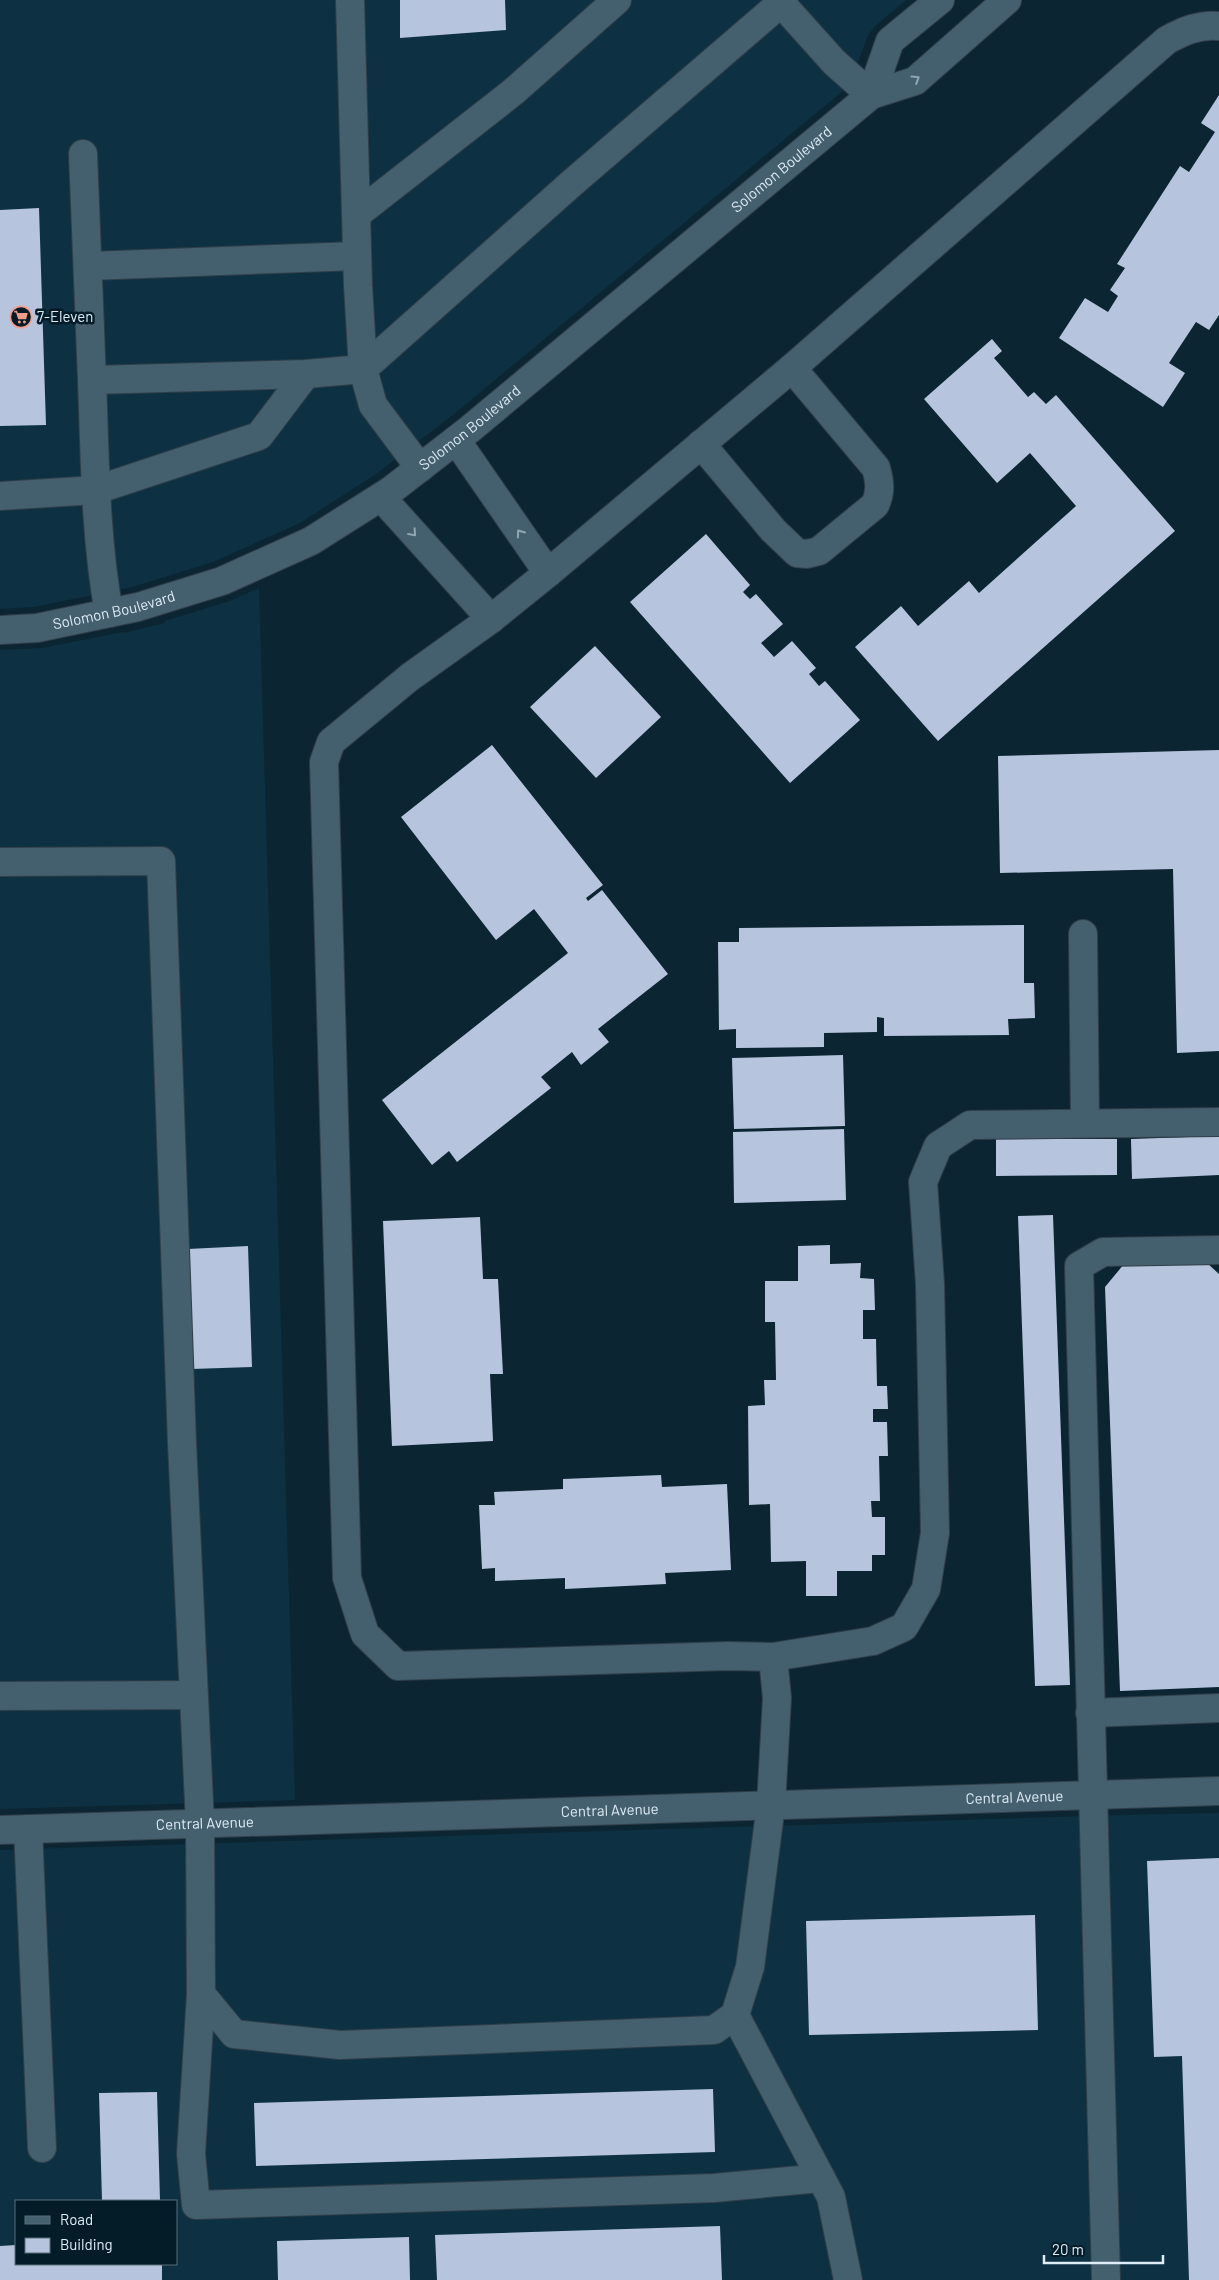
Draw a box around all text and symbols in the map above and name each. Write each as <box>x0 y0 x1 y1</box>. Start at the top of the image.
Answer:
one-way arrow <box>911 75 920 85</box>
street label: Solomon Boulevard <box>727 122 835 216</box>
supermarket icon: 7-Eleven <box>9 305 33 329</box>
place label: 7-Eleven <box>37 307 93 325</box>
street label: Solomon Boulevard <box>415 381 524 473</box>
one-way arrow <box>407 527 416 536</box>
one-way arrow <box>517 529 526 539</box>
street label: Solomon Boulevard <box>51 586 177 633</box>
street label: Central Avenue <box>965 1786 1064 1807</box>
street label: Central Avenue <box>560 1799 659 1820</box>
street label: Central Avenue <box>156 1812 254 1833</box>
legend <box>15 2200 178 2265</box>
text: Road <box>60 2210 93 2228</box>
scale bar <box>1044 2232 1163 2264</box>
text: Building <box>60 2235 113 2253</box>
text: 20 m <box>1052 2240 1084 2258</box>

